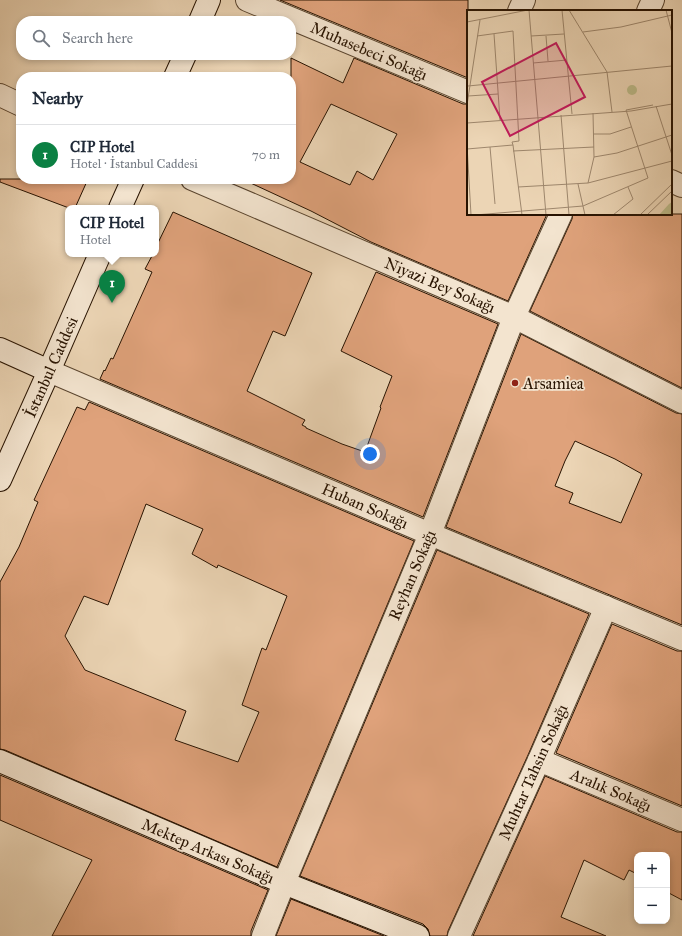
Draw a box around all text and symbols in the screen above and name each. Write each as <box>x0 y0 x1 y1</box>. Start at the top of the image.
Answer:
inset map <box>467 10 672 215</box>
search box <box>16 16 296 60</box>
street label: Muhasebeci Sokağı <box>307 18 431 85</box>
icon: search <box>30 27 52 49</box>
text: Search here <box>62 29 133 47</box>
text: Nearby <box>32 88 83 109</box>
text: CIP Hotel <box>70 138 135 156</box>
text: 1 <box>42 147 48 163</box>
text: 70 m <box>252 147 280 163</box>
text: Hotel · İstanbul Caddesi <box>70 156 198 172</box>
popup <box>65 205 159 257</box>
text: CIP Hotel <box>80 214 144 232</box>
text: Hotel <box>80 232 111 248</box>
street label: Niyazi Bey Sokağı <box>381 253 499 318</box>
pin: 1 <box>99 270 125 303</box>
street label: İstanbul Caddesi <box>19 313 82 420</box>
place label: Arsamiea <box>522 374 584 393</box>
marker: Arsamiea <box>510 378 520 388</box>
your location <box>360 444 380 464</box>
street label: Huban Sokağı <box>318 479 412 534</box>
street label: Reyhan Sokağı <box>384 526 441 623</box>
street label: Muhtar Tahsin Sokağı <box>494 701 573 843</box>
street label: Aralık Sokağı <box>566 764 655 817</box>
street label: Mektep Arkası Sokağı <box>139 815 278 889</box>
map controls <box>634 852 670 924</box>
button: + <box>634 852 670 888</box>
button: − <box>634 888 670 924</box>

